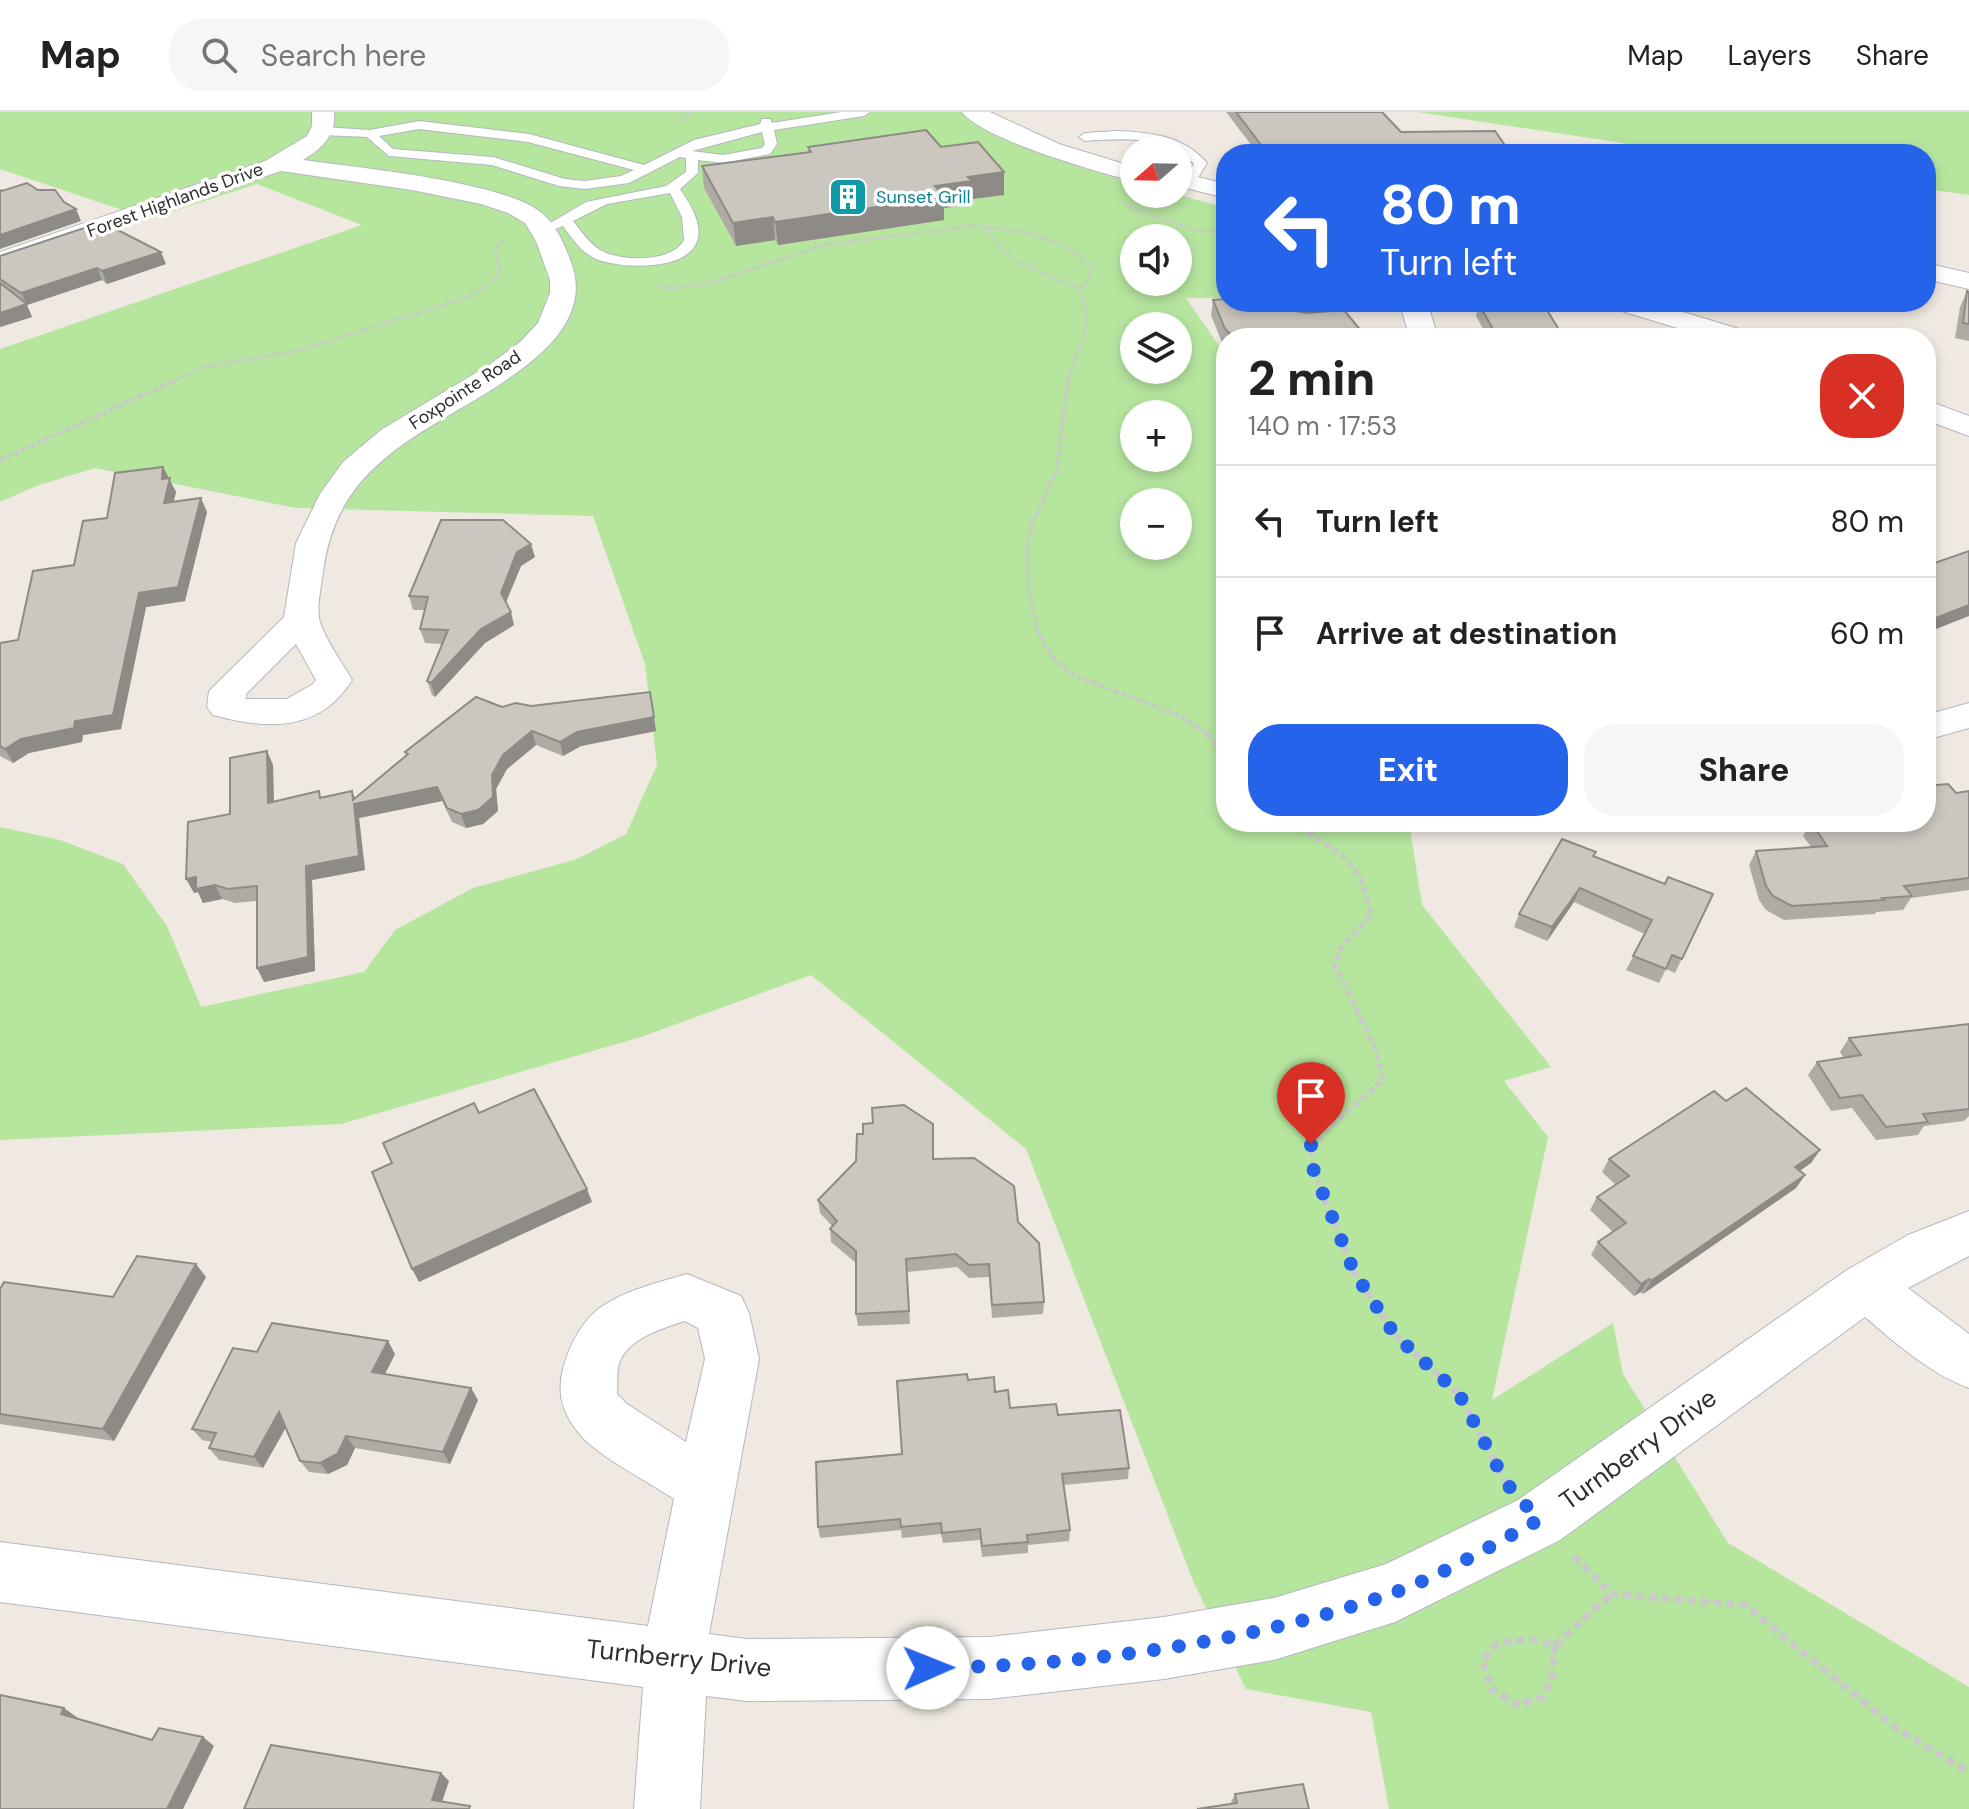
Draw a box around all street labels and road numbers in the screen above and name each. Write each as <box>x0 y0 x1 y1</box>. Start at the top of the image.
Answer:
street label: Forest Highlands Drive <box>84 157 266 243</box>
street label: Foxpointe Road <box>404 345 526 435</box>
street label: Turnberry Drive <box>1553 1381 1723 1517</box>
street label: Turnberry Drive <box>585 1631 773 1685</box>

